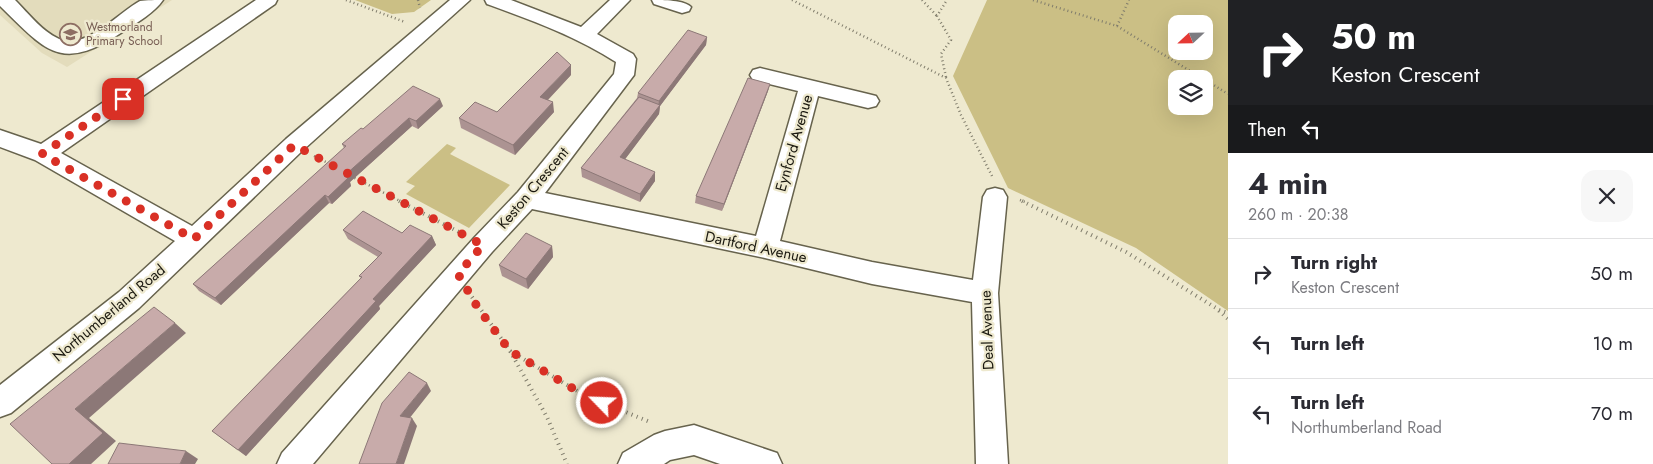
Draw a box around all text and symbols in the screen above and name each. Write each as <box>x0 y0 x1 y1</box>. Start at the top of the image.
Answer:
text: 50 m <box>1331 12 1416 62</box>
north arrow <box>1168 15 1212 60</box>
map controls <box>1168 15 1213 115</box>
place label: Westmorland Primary School <box>86 18 163 50</box>
icon: right <box>1248 20 1313 85</box>
school or university icon: Westmorland Primary School <box>58 22 82 46</box>
text: Keston Crescent <box>1331 58 1480 90</box>
button: layers <box>1168 70 1213 115</box>
pin <box>102 78 144 120</box>
icon: arrive <box>109 85 137 113</box>
street label: Eynford Avenue <box>770 92 818 194</box>
icon: left <box>1297 115 1325 143</box>
text: Then <box>1248 116 1287 143</box>
street label: Keston Crescent <box>492 142 574 234</box>
text: 4 min <box>1248 162 1328 205</box>
button: close <box>1581 170 1633 222</box>
text: 260 m · 20:38 <box>1248 203 1349 226</box>
street label: Dartford Avenue <box>703 225 809 269</box>
text: Turn right <box>1291 249 1377 276</box>
street label: Northumberland Road <box>48 259 170 367</box>
icon: right <box>1248 260 1276 288</box>
text: 50 m <box>1590 260 1633 287</box>
text: Keston Crescent <box>1291 276 1399 299</box>
street label: Deal Avenue <box>975 289 999 370</box>
icon: left <box>1248 330 1276 358</box>
text: Turn left <box>1291 330 1364 357</box>
text: 10 m <box>1593 330 1633 357</box>
position arrow <box>575 376 627 428</box>
text: Turn left <box>1291 389 1364 416</box>
icon: left <box>1248 400 1276 428</box>
text: 70 m <box>1591 400 1633 427</box>
text: Northumberland Road <box>1291 416 1442 439</box>

